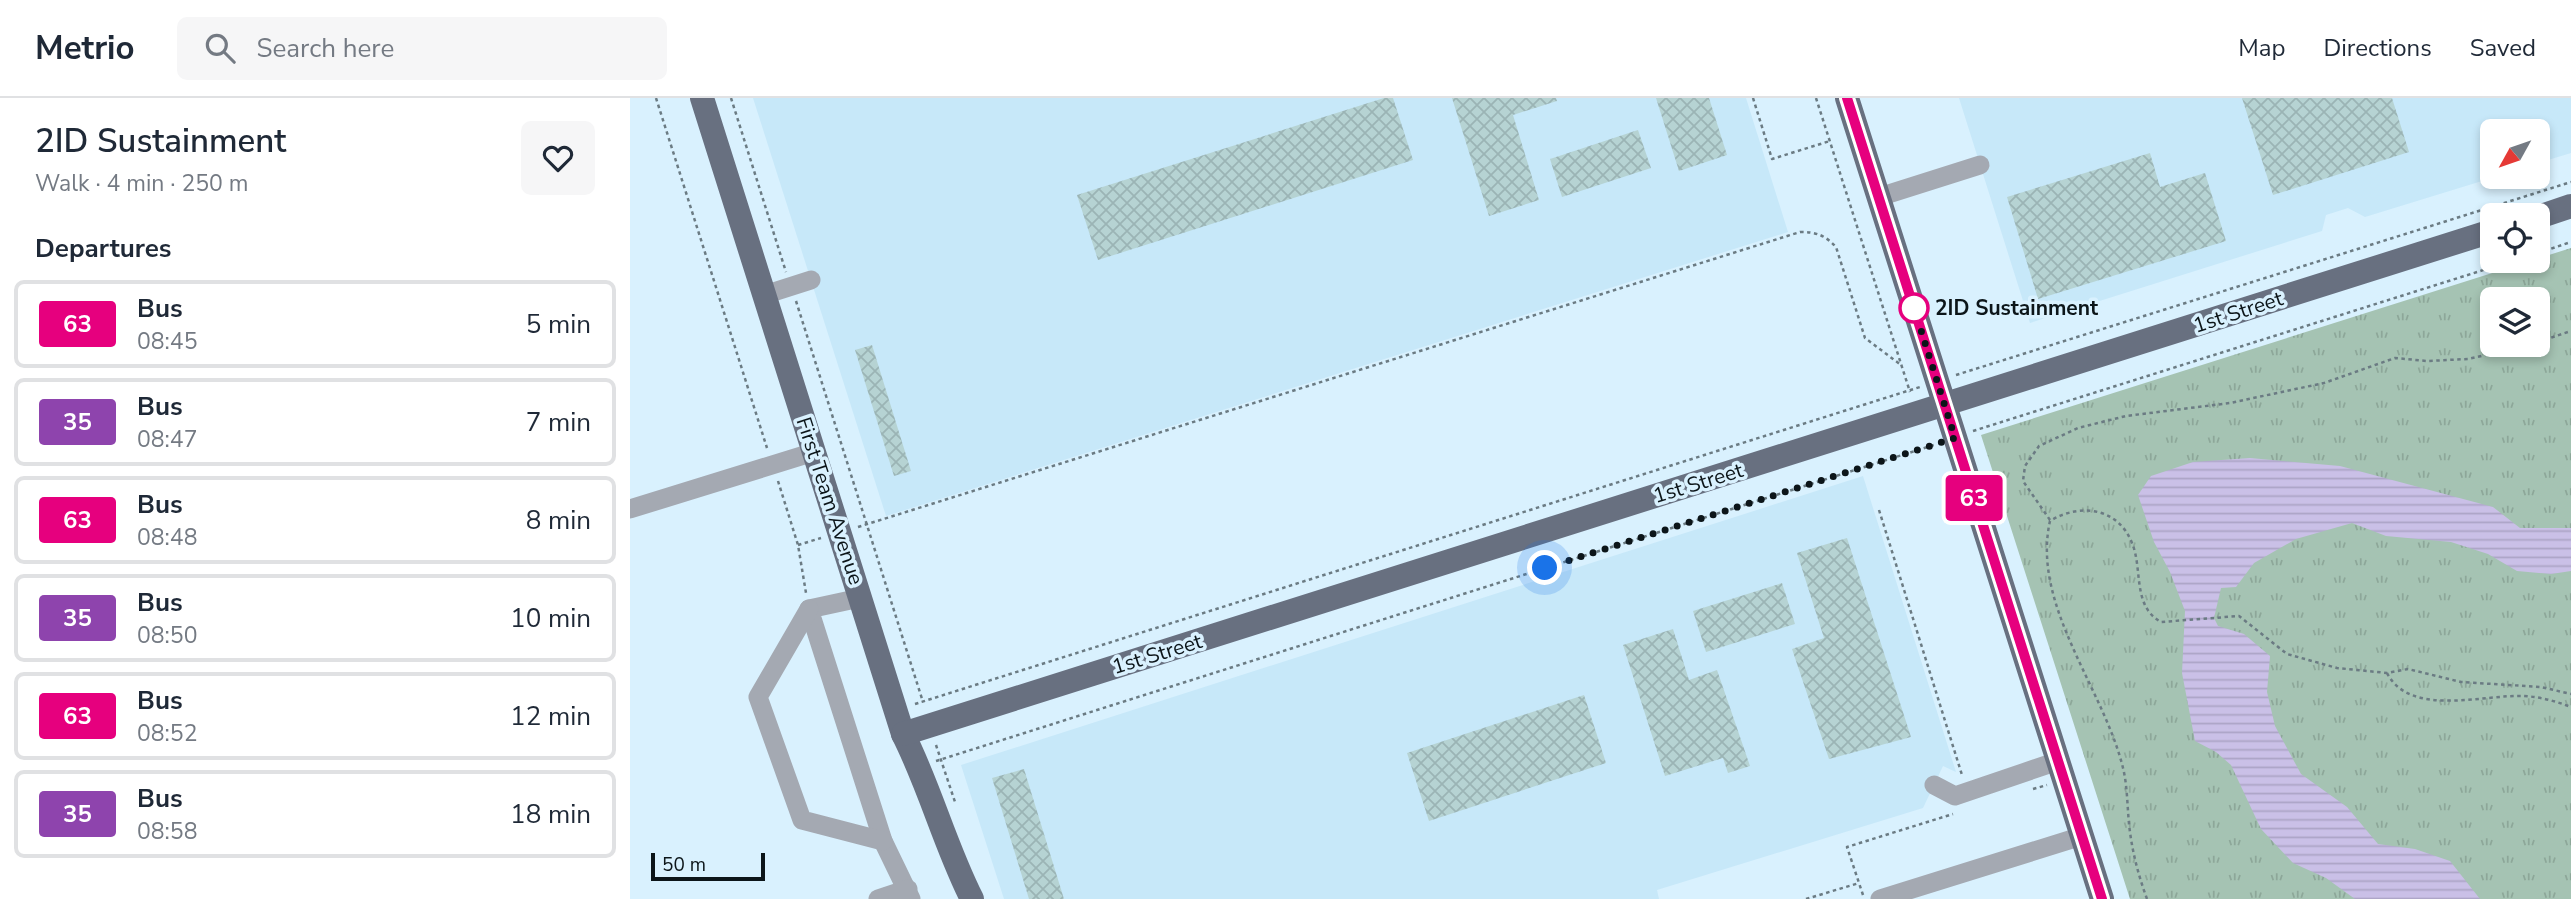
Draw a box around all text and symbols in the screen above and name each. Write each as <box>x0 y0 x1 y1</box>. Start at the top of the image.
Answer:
search box <box>177 17 667 80</box>
text: Metrio <box>35 26 135 71</box>
icon: search <box>201 29 239 67</box>
text: Search here <box>257 31 394 66</box>
text: Map <box>2238 32 2285 64</box>
text: Directions <box>2323 32 2432 64</box>
text: Saved <box>2470 32 2536 64</box>
text: 2ID Sustainment <box>35 119 286 164</box>
north arrow <box>2480 119 2550 189</box>
map controls <box>2480 119 2550 357</box>
button: heart <box>521 121 595 195</box>
text: Walk · 4 min · 250 m <box>35 168 248 199</box>
button: locate <box>2480 203 2550 273</box>
text: Departures <box>35 231 171 266</box>
street label: 1st Street <box>2190 284 2287 340</box>
button: layers <box>2480 287 2550 357</box>
text: Bus <box>137 291 183 326</box>
marker: 2ID Sustainment <box>1899 293 1929 323</box>
place label: 2ID Sustainment <box>1935 294 2099 322</box>
text: 5 min <box>526 307 591 342</box>
text: 63 <box>63 308 92 340</box>
text: 08:45 <box>137 326 197 357</box>
text: Bus <box>137 389 183 424</box>
text: 7 min <box>526 405 591 440</box>
text: 35 <box>63 406 92 438</box>
street label: First Team Avenue <box>790 414 870 588</box>
text: 08:47 <box>137 424 197 455</box>
street label: 1st Street <box>1650 456 1747 510</box>
line badge: 63 <box>1942 475 2006 521</box>
text: 63 <box>1960 482 1988 514</box>
text: Bus <box>137 487 183 522</box>
text: 8 min <box>526 503 591 538</box>
text: 63 <box>63 504 92 536</box>
text: 08:48 <box>137 522 197 553</box>
your location <box>1527 550 1562 585</box>
text: Bus <box>137 585 183 620</box>
text: 10 min <box>510 601 591 636</box>
text: 35 <box>63 602 92 634</box>
text: 08:50 <box>137 620 197 651</box>
street label: 1st Street <box>1109 627 1206 681</box>
text: Bus <box>137 683 183 718</box>
text: 12 min <box>510 699 591 734</box>
text: 63 <box>63 700 92 732</box>
text: 08:52 <box>137 718 197 749</box>
text: Bus <box>137 781 183 816</box>
text: 18 min <box>510 797 591 832</box>
text: 35 <box>63 798 92 830</box>
text: 08:58 <box>137 816 197 847</box>
scale bar <box>651 850 765 882</box>
text: 50 m <box>662 852 706 878</box>

